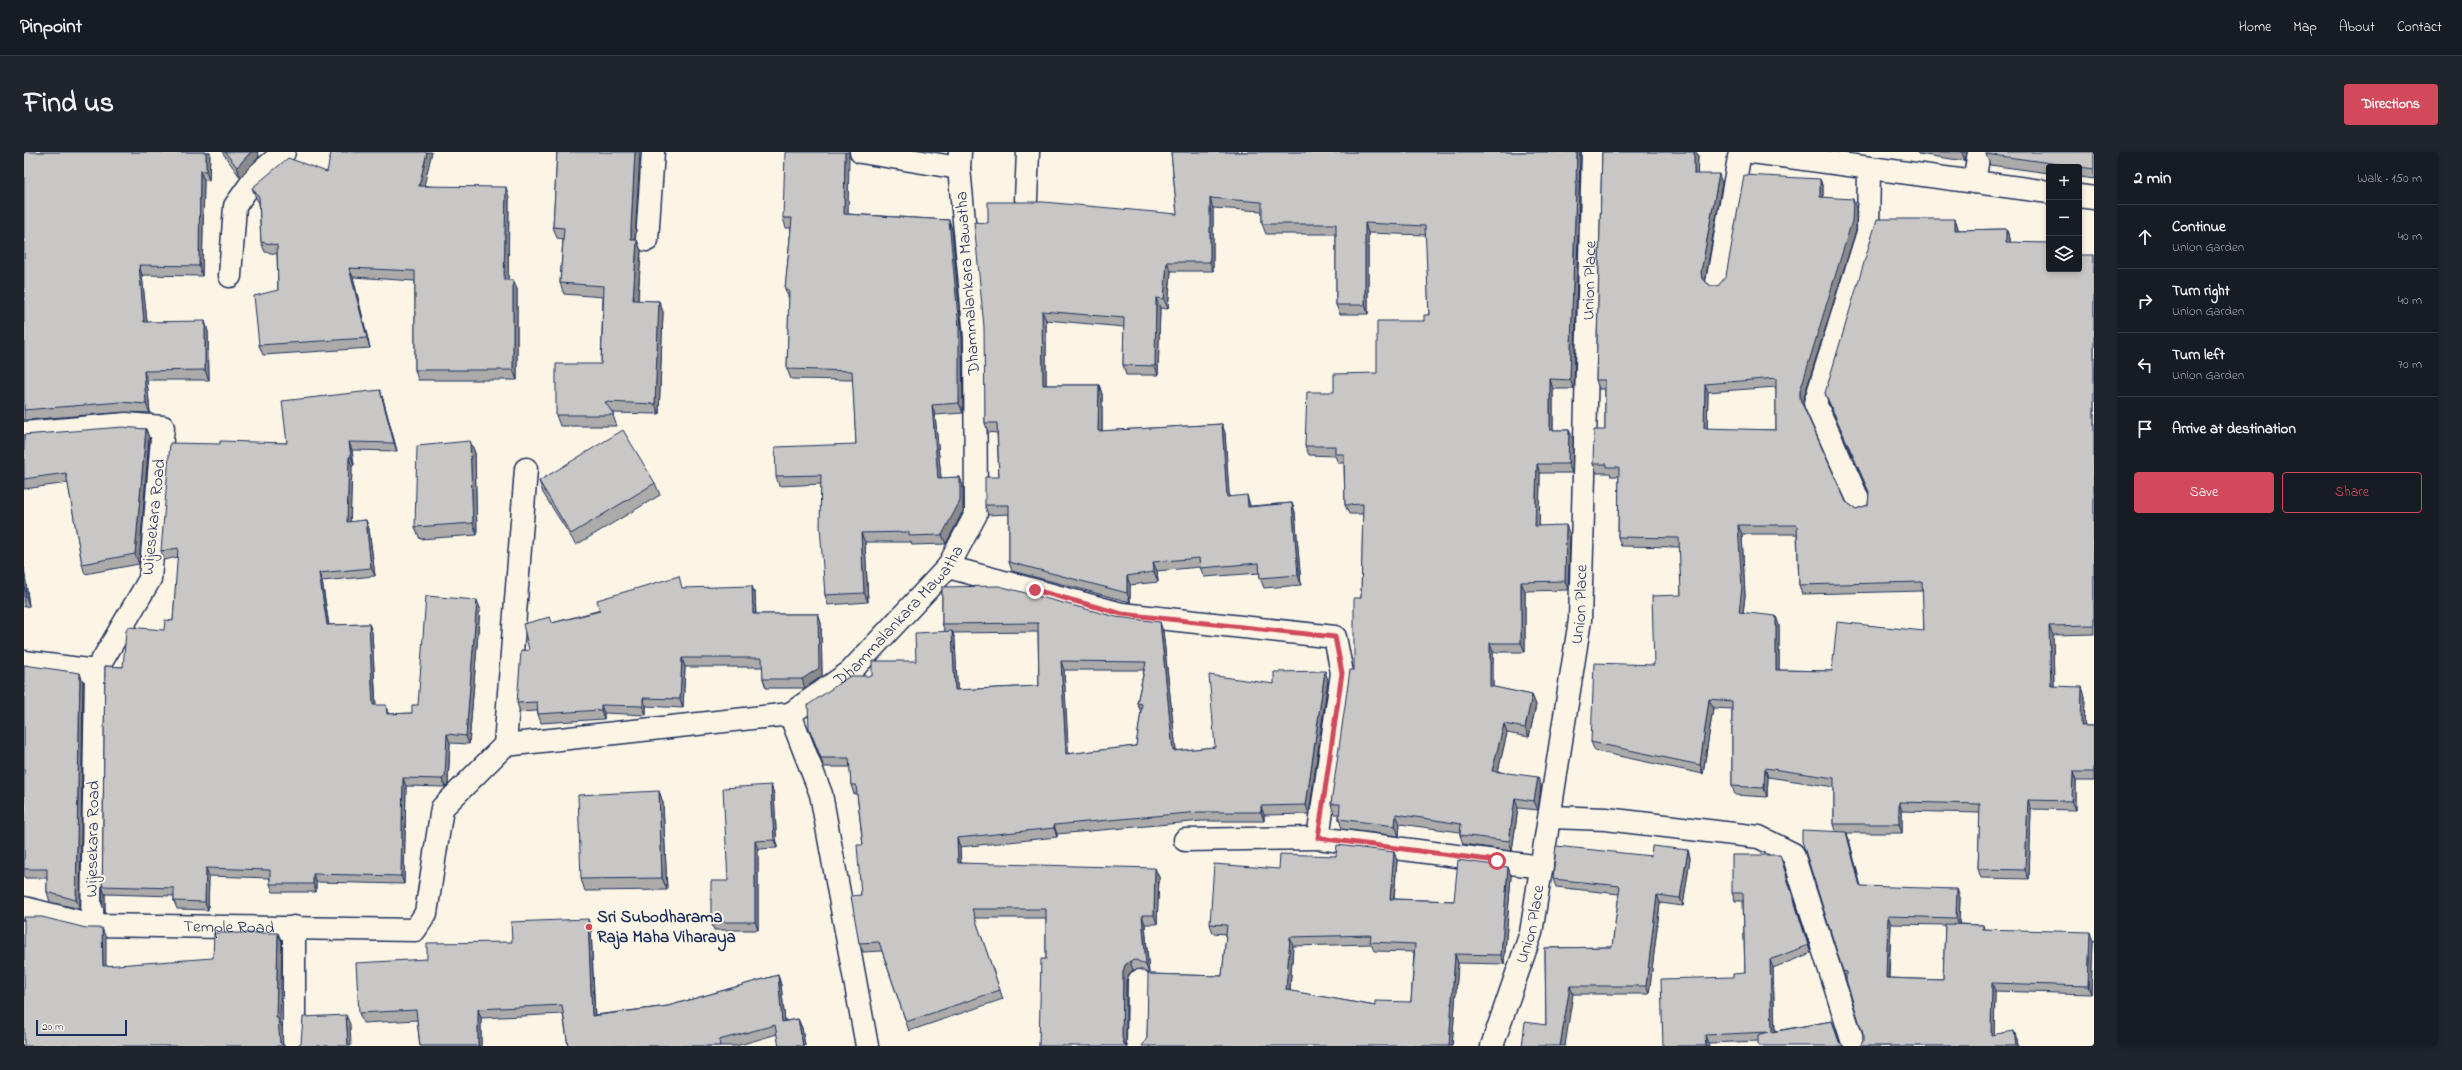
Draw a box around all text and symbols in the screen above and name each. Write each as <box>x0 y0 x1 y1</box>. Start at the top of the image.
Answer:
text: Pinpoint <box>20 14 82 41</box>
text: Home <box>2239 17 2271 38</box>
text: Map <box>2293 17 2317 38</box>
text: About <box>2339 17 2375 38</box>
text: Contact <box>2397 17 2442 38</box>
text: Find us <box>24 84 114 125</box>
button: Directions <box>2344 84 2438 125</box>
map controls <box>2046 164 2082 272</box>
button: + <box>2046 164 2082 200</box>
text: 2 min <box>2134 166 2171 191</box>
text: Walk · 150 m <box>2357 169 2422 188</box>
street label: Dhammalankara Mawatha <box>949 190 987 377</box>
button: − <box>2046 200 2082 236</box>
text: Continue <box>2172 216 2226 238</box>
icon: ahead <box>2134 226 2156 248</box>
text: 40 m <box>2398 227 2422 246</box>
button: layers <box>2046 236 2082 272</box>
text: Union Garden <box>2172 238 2244 257</box>
street label: Union Place <box>1576 240 1603 321</box>
text: Turn right <box>2172 280 2230 302</box>
icon: right <box>2134 290 2156 312</box>
text: 40 m <box>2398 291 2422 310</box>
text: Union Garden <box>2172 302 2244 321</box>
text: Turn left <box>2172 344 2225 366</box>
icon: left <box>2134 354 2156 376</box>
text: 70 m <box>2398 355 2422 374</box>
text: Union Garden <box>2172 366 2244 385</box>
icon: arrive <box>2134 418 2156 440</box>
text: Arrive at destination <box>2172 418 2296 440</box>
street label: Wijesekara Road <box>135 457 173 576</box>
button: Save <box>2134 472 2274 513</box>
button: Share <box>2282 472 2422 513</box>
street label: Dhammalankara Mawatha <box>828 541 970 693</box>
street label: Union Place <box>1564 564 1594 646</box>
route end <box>1026 581 1044 599</box>
street label: Wijesekara Road <box>79 780 107 898</box>
route start <box>1488 852 1506 870</box>
street label: Union Place <box>1509 883 1551 967</box>
place label: Sri Subodharama Raja Maha Viharaya <box>597 905 736 952</box>
street label: Temple Road <box>183 914 275 940</box>
marker: Sri Subodharama Raja Maha Viharaya <box>584 922 594 932</box>
scale bar <box>36 1018 127 1037</box>
text: 20 m <box>42 1019 64 1035</box>

